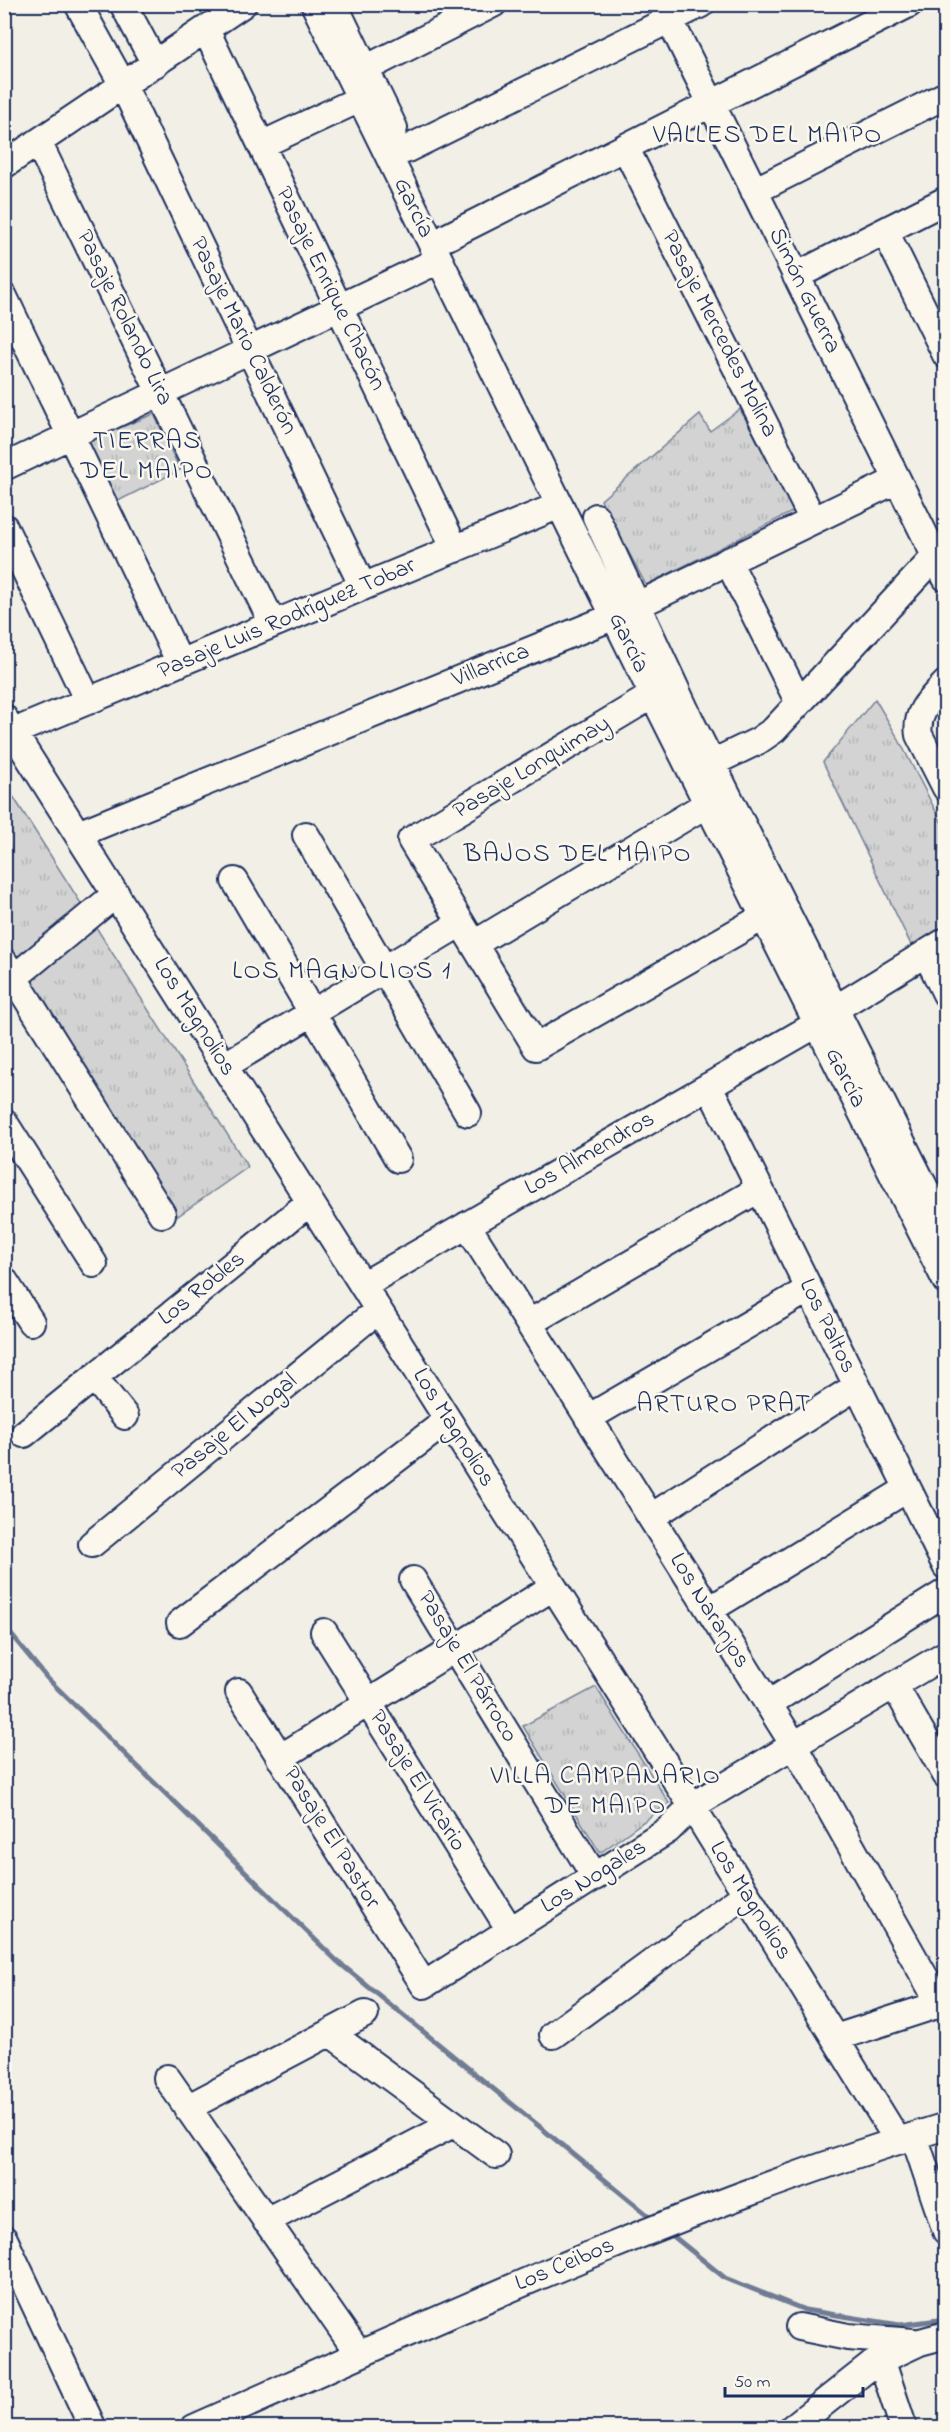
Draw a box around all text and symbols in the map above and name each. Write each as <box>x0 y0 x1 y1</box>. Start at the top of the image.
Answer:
district label: VALLES DEL MAIPO <box>652 117 883 155</box>
street label: García <box>383 172 443 244</box>
street label: Pasaje Enrique Chacón <box>265 181 395 397</box>
street label: Simón Guerra <box>758 222 850 360</box>
street label: Pasaje Rolando Lira <box>66 224 182 412</box>
street label: Pasaje Mercedes Molina <box>652 224 786 444</box>
street label: Pasaje Mario Calderón <box>180 231 306 441</box>
district label: TIERRAS DEL MAIPO <box>80 423 213 491</box>
street label: Pasaje Luis Rodríguez Tobar <box>153 549 422 689</box>
street label: García <box>598 607 658 679</box>
street label: Villarrica <box>446 635 535 698</box>
street label: Pasaje Lonquimay <box>447 707 618 830</box>
district label: BAJOS DEL MAIPO <box>463 836 692 874</box>
street label: Los Magnolios <box>144 951 244 1083</box>
district label: LOS MAGNOLIOS 1 <box>232 953 452 991</box>
street label: García <box>815 1042 875 1114</box>
street label: Los Almendros <box>518 1103 662 1205</box>
street label: Los Robles <box>151 1243 253 1335</box>
street label: Los Paltos <box>789 1273 865 1379</box>
street label: Los Magnolios <box>403 1362 503 1494</box>
street label: Pasaje El Nogal <box>164 1365 306 1489</box>
district label: ARTURO PRAT <box>636 1386 812 1424</box>
street label: Los Naranjos <box>660 1546 758 1676</box>
street label: Pasaje El Párroco <box>408 1584 526 1750</box>
street label: Pasaje El Vicario <box>359 1703 475 1859</box>
district label: VILLA CAMPANARIO DE MAIPO <box>490 1758 721 1826</box>
street label: Pasaje El Pastor <box>273 1760 389 1917</box>
street label: Los Nogales <box>534 1831 654 1923</box>
street label: Los Magnolios <box>700 1835 800 1967</box>
street label: Los Ceibos <box>510 2228 620 2302</box>
scale bar <box>725 2360 863 2398</box>
text: 50 m <box>734 2370 771 2396</box>

